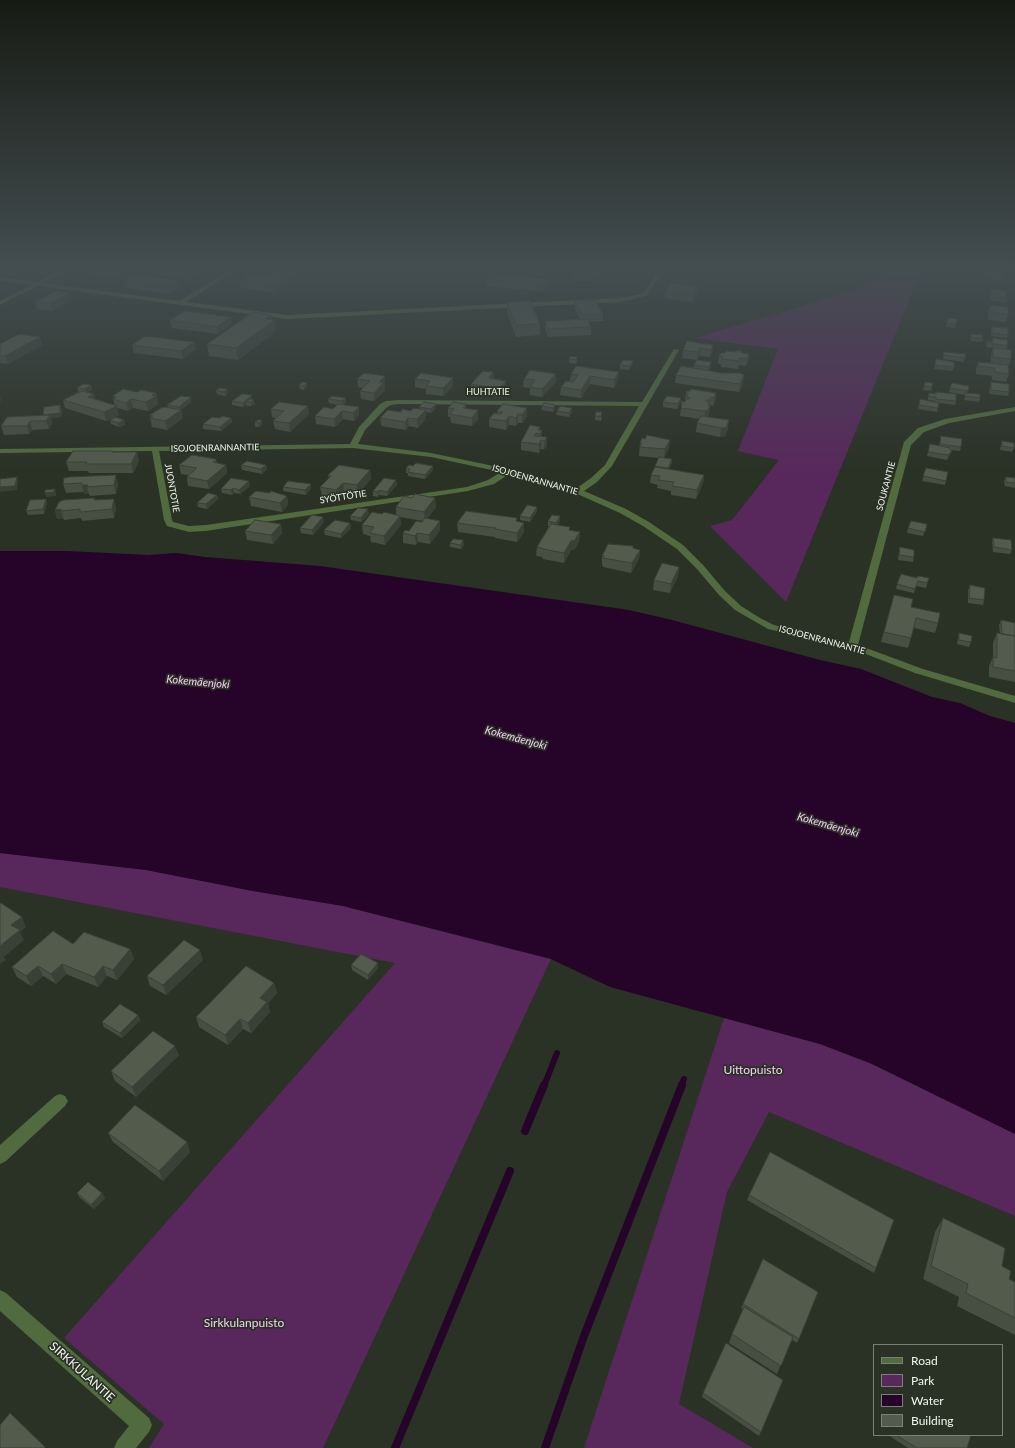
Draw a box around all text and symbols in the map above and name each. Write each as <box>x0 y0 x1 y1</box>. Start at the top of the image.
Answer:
street label: HUHTATIE <box>466 387 510 397</box>
street label: ISOJOENRANNANTIE <box>170 442 260 454</box>
street label: SOUKANTIE <box>874 460 898 512</box>
street label: JUONTOTIE <box>162 463 182 513</box>
street label: ISOJOENRANNANTIE <box>491 463 579 497</box>
street label: SYÖTTÖTIE <box>319 488 367 506</box>
street label: ISOJOENRANNANTIE <box>778 623 866 657</box>
water label: Kokemäenjoki <box>166 673 230 691</box>
water label: Kokemäenjoki <box>484 723 548 753</box>
water label: Kokemäenjoki <box>796 810 860 840</box>
park label: Uittopuisto <box>723 1063 783 1077</box>
park label: Sirkkulanpuisto <box>204 1316 284 1330</box>
street label: SIRKKULANTIE <box>46 1339 118 1405</box>
legend <box>873 1344 1003 1436</box>
text: Road <box>911 1353 938 1368</box>
text: Park <box>911 1373 934 1388</box>
text: Water <box>911 1393 944 1408</box>
text: Building <box>911 1413 954 1428</box>

